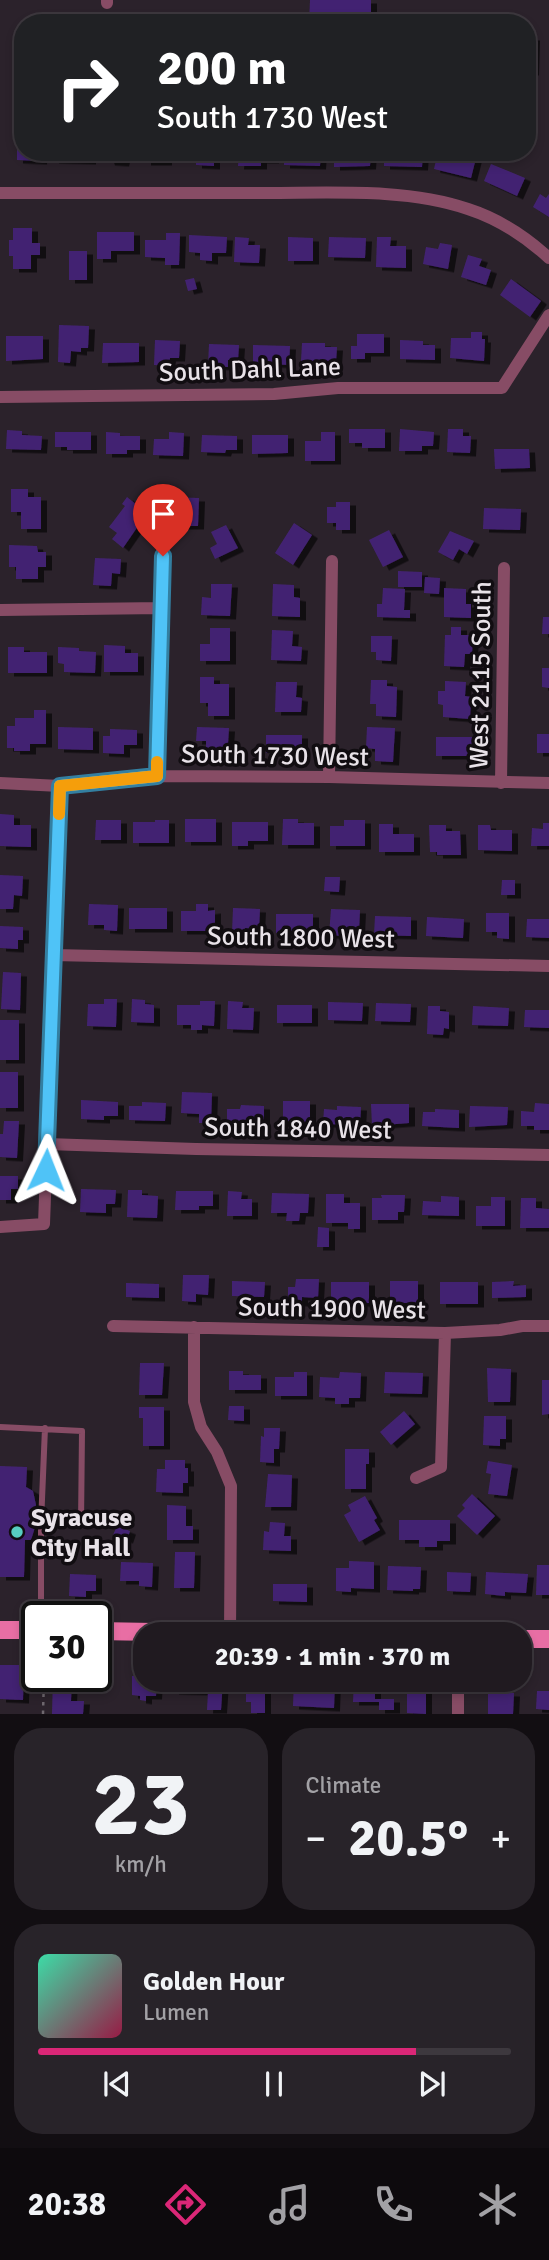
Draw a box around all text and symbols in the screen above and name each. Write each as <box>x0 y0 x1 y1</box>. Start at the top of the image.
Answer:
text: 200 m <box>157 38 287 98</box>
icon: right <box>42 42 133 133</box>
text: South 1730 West <box>157 98 388 137</box>
street label: South Dahl Lane <box>158 351 342 389</box>
pin <box>133 484 193 556</box>
icon: arrive <box>144 495 182 533</box>
street label: West 2115 South <box>463 581 499 769</box>
street label: South 1730 West <box>181 738 369 774</box>
street label: South 1800 West <box>207 920 395 956</box>
street label: South 1840 West <box>204 1111 392 1147</box>
position arrow <box>9 1133 83 1207</box>
street label: South 1900 West <box>238 1291 426 1327</box>
place label: Syracuse City Hall <box>31 1502 132 1564</box>
marker: Syracuse City Hall <box>9 1524 25 1540</box>
speed limit sign: 30 <box>21 1601 112 1692</box>
text: 20:39 · 1 min · 370 m <box>215 1641 450 1673</box>
text: 23 <box>92 1748 190 1861</box>
text: Climate <box>306 1771 381 1800</box>
text: 20.5° <box>348 1806 468 1870</box>
text: − <box>306 1815 326 1862</box>
text: + <box>490 1815 511 1862</box>
text: km/h <box>115 1850 167 1879</box>
text: Golden Hour <box>143 1966 284 1998</box>
text: Lumen <box>143 1998 209 2027</box>
icon: previous <box>98 2065 136 2103</box>
icon: pause <box>255 2065 293 2103</box>
icon: next <box>413 2065 451 2103</box>
icon: directions <box>161 2180 210 2229</box>
icon: music <box>265 2180 314 2229</box>
icon: phone <box>369 2180 418 2229</box>
icon: climate <box>473 2180 522 2229</box>
text: 20:38 <box>27 2185 106 2224</box>

